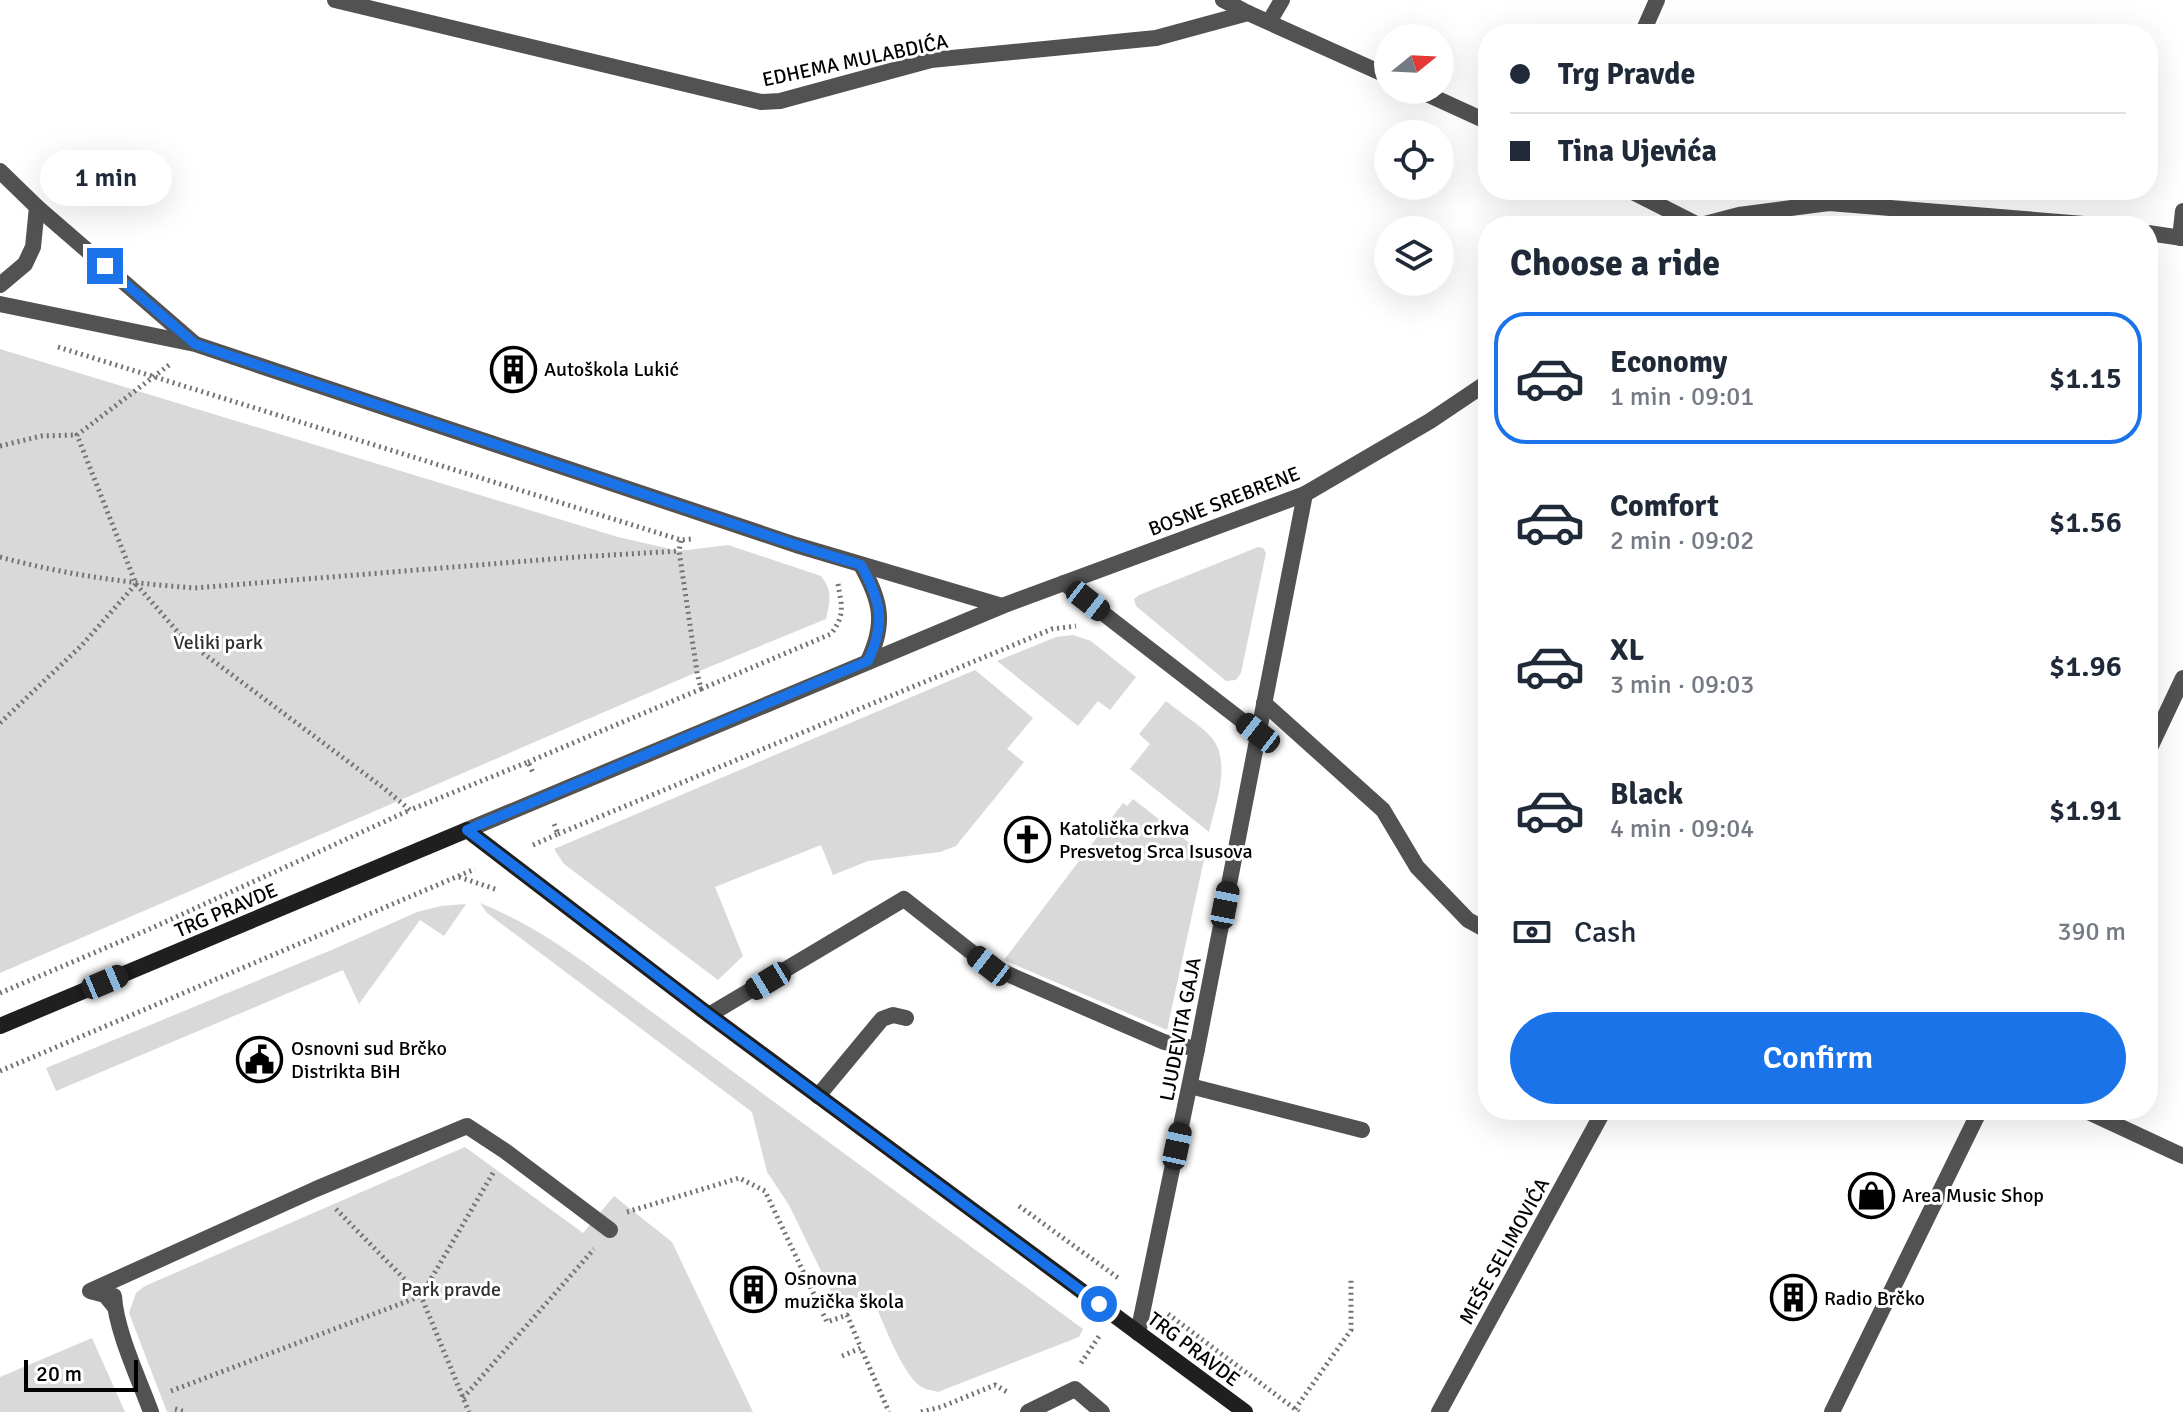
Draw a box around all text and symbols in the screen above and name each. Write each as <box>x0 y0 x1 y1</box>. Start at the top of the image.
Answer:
north arrow <box>1374 24 1454 104</box>
map controls <box>1374 24 1454 296</box>
street label: EDHEMA MULABDIĆA <box>760 29 950 92</box>
text: Trg Pravde <box>1558 56 1695 93</box>
button: locate <box>1374 120 1454 200</box>
text: Tina Ujevića <box>1558 133 1717 170</box>
callout: 1 min <box>39 150 171 206</box>
text: 1 min <box>75 162 137 194</box>
button: layers <box>1374 216 1454 296</box>
text: Choose a ride <box>1510 241 1720 286</box>
route end <box>87 248 123 284</box>
icon: car <box>1514 342 1586 414</box>
text: Economy <box>1610 344 1727 381</box>
building icon: Autoškola Lukić <box>489 345 537 393</box>
place label: Autoškola Lukić <box>544 357 679 382</box>
text: $1.15 <box>2049 360 2122 397</box>
text: 1 min · 09:01 <box>1610 381 1754 413</box>
street label: BOSNE SREBRENE <box>1145 461 1304 542</box>
icon: car <box>1514 486 1586 558</box>
text: Comfort <box>1610 488 1719 525</box>
text: $1.56 <box>2049 504 2122 541</box>
text: 2 min · 09:02 <box>1610 525 1754 557</box>
car <box>1062 577 1114 625</box>
park label: Veliki park <box>173 630 263 655</box>
icon: car <box>1514 630 1586 702</box>
text: XL <box>1610 632 1644 669</box>
text: $1.96 <box>2049 648 2122 685</box>
text: 3 min · 09:03 <box>1610 669 1754 701</box>
car <box>1232 709 1284 757</box>
icon: car <box>1514 774 1586 846</box>
text: Black <box>1610 776 1683 813</box>
text: $1.91 <box>2049 792 2122 829</box>
text: 4 min · 09:04 <box>1610 813 1754 845</box>
church icon: Katolička crkva Presvetog Srca Isusova <box>1004 816 1052 864</box>
place label: Katolička crkva Presvetog Srca Isusova <box>1059 816 1253 864</box>
street label: TRG PRAVDE <box>171 878 281 943</box>
car <box>1209 879 1241 931</box>
icon: cash <box>1510 910 1554 954</box>
text: Cash <box>1574 914 1637 951</box>
text: 390 m <box>2057 916 2126 948</box>
car <box>963 942 1015 990</box>
street label: LJUDEVITA GAJA <box>1154 955 1207 1103</box>
car <box>741 958 795 1004</box>
car <box>78 962 132 1002</box>
button: Confirm <box>1510 1012 2126 1104</box>
public building icon: Osnovni sud Brčko Distrikta BiH <box>236 1036 284 1084</box>
place label: Osnovni sud Brčko Distrikta BiH <box>291 1036 447 1084</box>
car <box>1160 1120 1194 1172</box>
shop icon: Area Music Shop <box>1847 1171 1895 1219</box>
street label: MEŠE SELIMOVIĆA <box>1454 1174 1555 1329</box>
place label: Area Music Shop <box>1902 1183 2044 1208</box>
building icon: Osnovna muzička škola <box>729 1265 777 1313</box>
place label: Osnovna muzička škola <box>784 1266 904 1314</box>
building icon: Radio Brčko <box>1769 1274 1817 1322</box>
park label: Park pravde <box>401 1277 501 1302</box>
route start <box>1081 1286 1117 1322</box>
place label: Radio Brčko <box>1824 1286 1925 1311</box>
street label: TRG PRAVDE <box>1143 1307 1245 1392</box>
scale bar <box>24 1356 138 1392</box>
text: 20 m <box>36 1360 82 1387</box>

